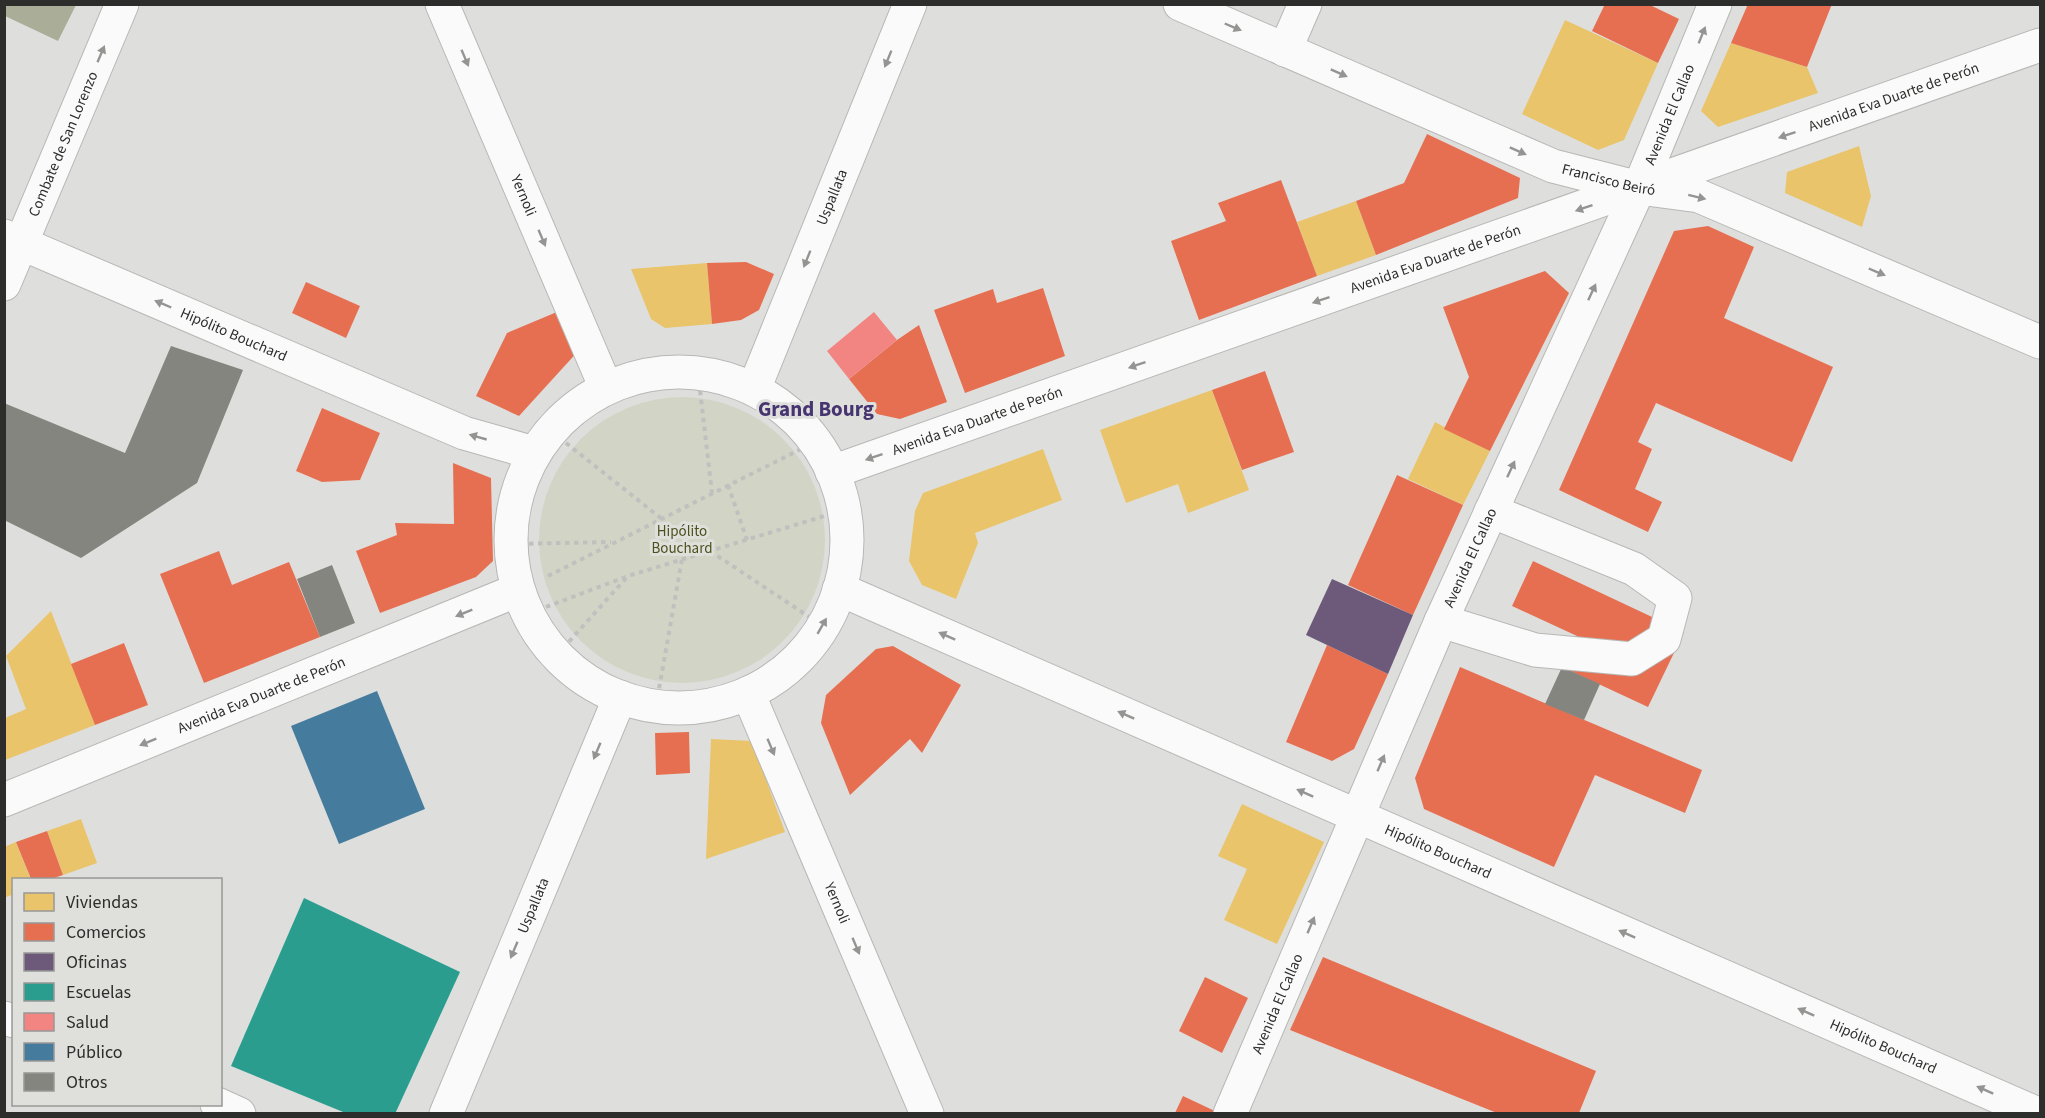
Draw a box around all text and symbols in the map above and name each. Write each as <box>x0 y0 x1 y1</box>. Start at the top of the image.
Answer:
one-way arrow <box>1224 22 1242 32</box>
one-way arrow <box>1697 26 1707 44</box>
one-way arrow <box>96 44 106 62</box>
one-way arrow <box>461 50 470 67</box>
one-way arrow <box>883 50 893 68</box>
street label: Avenida Eva Duarte de Perón <box>1806 57 1982 137</box>
street label: Avenida El Callao <box>1640 61 1700 168</box>
street label: Combate de San Lorenzo <box>24 68 103 220</box>
one-way arrow <box>1330 69 1348 78</box>
one-way arrow <box>1778 130 1796 140</box>
one-way arrow <box>1509 146 1527 156</box>
street label: Francisco Beiró <box>1560 159 1656 201</box>
street label: Uspallata <box>811 166 853 229</box>
street label: Yernoli <box>505 171 541 219</box>
one-way arrow <box>1688 192 1706 202</box>
one-way arrow <box>1575 203 1593 213</box>
street label: Avenida Eva Duarte de Perón <box>1347 219 1524 299</box>
one-way arrow <box>537 229 547 247</box>
one-way arrow <box>802 250 811 268</box>
one-way arrow <box>1868 268 1886 277</box>
one-way arrow <box>1587 282 1597 300</box>
one-way arrow <box>1312 296 1330 306</box>
one-way arrow <box>154 299 172 309</box>
street label: Hipólito Bouchard <box>177 303 290 367</box>
one-way arrow <box>1128 360 1146 370</box>
street label: Avenida Eva Duarte de Perón <box>889 381 1066 461</box>
district label: Grand Bourg <box>758 394 874 424</box>
one-way arrow <box>469 432 487 441</box>
one-way arrow <box>865 453 883 463</box>
one-way arrow <box>1506 460 1515 477</box>
street label: Avenida El Callao <box>1439 505 1502 611</box>
park label: Hipólito Bouchard <box>651 521 713 559</box>
one-way arrow <box>455 608 473 618</box>
one-way arrow <box>817 617 827 634</box>
one-way arrow <box>939 632 956 641</box>
street label: Avenida Eva Duarte de Perón <box>174 652 349 739</box>
one-way arrow <box>1117 709 1135 719</box>
one-way arrow <box>138 737 156 747</box>
one-way arrow <box>766 739 776 757</box>
one-way arrow <box>592 743 602 761</box>
one-way arrow <box>1376 753 1386 771</box>
one-way arrow <box>1295 788 1313 798</box>
street label: Hipólito Bouchard <box>1381 819 1495 884</box>
street label: Uspallata <box>512 874 555 937</box>
legend <box>12 878 222 1106</box>
street label: Yernoli <box>818 878 855 927</box>
text: Viviendas <box>66 890 138 915</box>
one-way arrow <box>1307 916 1316 933</box>
text: Comercios <box>66 920 146 945</box>
one-way arrow <box>1618 929 1636 939</box>
one-way arrow <box>851 937 861 955</box>
one-way arrow <box>509 942 519 960</box>
text: Oficinas <box>66 950 127 975</box>
street label: Avenida El Callao <box>1247 950 1308 1057</box>
text: Escuelas <box>66 980 131 1005</box>
one-way arrow <box>1797 1007 1815 1016</box>
text: Salud <box>66 1010 109 1035</box>
street label: Hipólito Bouchard <box>1826 1014 1940 1079</box>
text: Público <box>66 1040 123 1065</box>
text: Otros <box>66 1070 107 1095</box>
one-way arrow <box>1975 1085 1993 1095</box>

